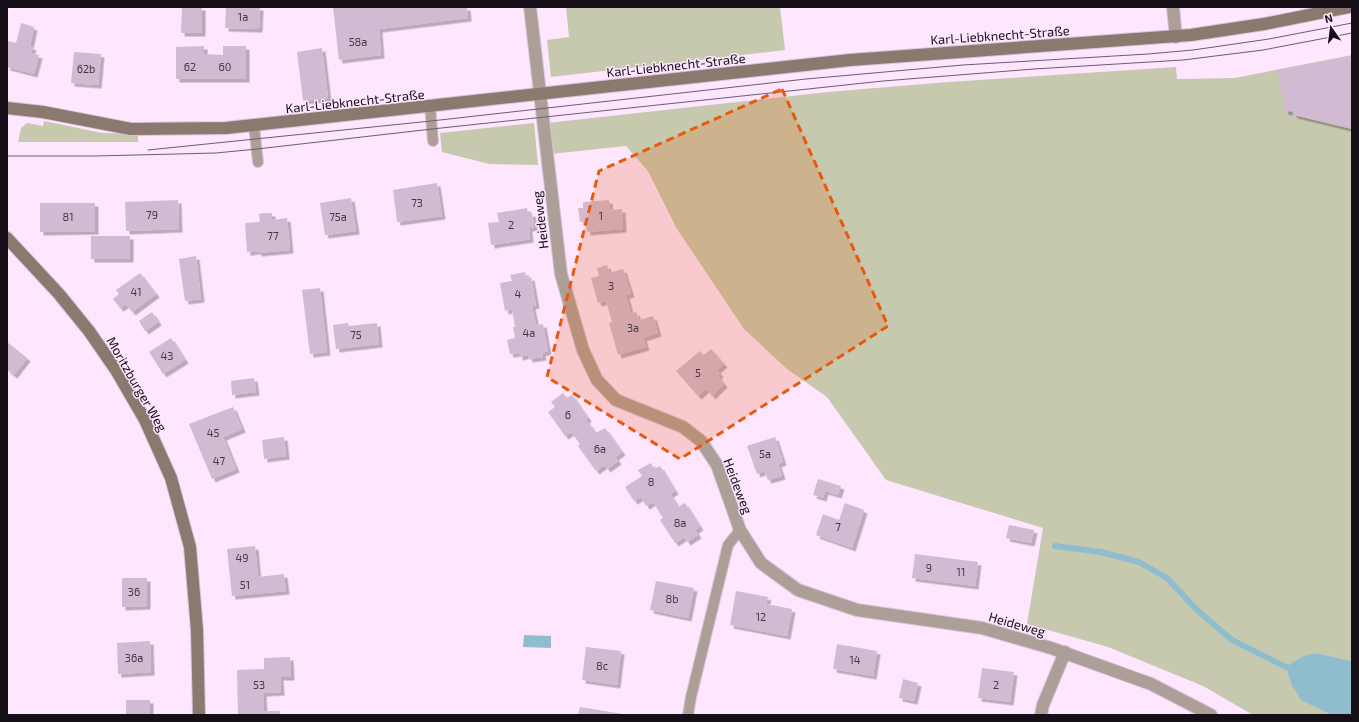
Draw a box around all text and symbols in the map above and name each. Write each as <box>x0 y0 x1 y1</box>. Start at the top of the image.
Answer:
north arrow <box>1311 8 1351 48</box>
house number: 1a <box>238 10 248 23</box>
text: N <box>1323 11 1334 25</box>
street label: Karl-Liebknecht-Straße <box>930 22 1070 48</box>
house number: 58a <box>349 35 367 48</box>
street label: Karl-Liebknecht-Straße <box>606 50 746 80</box>
house number: 62 <box>184 60 196 73</box>
house number: 60 <box>219 60 231 73</box>
house number: 62b <box>77 62 95 75</box>
street label: Karl-Liebknecht-Straße <box>285 86 425 116</box>
street label: Heideweg <box>529 190 551 250</box>
house number: 73 <box>411 196 423 209</box>
house number: 79 <box>146 208 158 221</box>
house number: 1 <box>599 209 603 222</box>
house number: 81 <box>62 210 74 223</box>
house number: 75a <box>329 210 347 223</box>
house number: 2 <box>508 218 514 231</box>
house number: 77 <box>267 229 279 242</box>
house number: 3 <box>608 279 614 292</box>
house number: 41 <box>130 285 142 298</box>
house number: 4 <box>515 287 522 300</box>
house number: 3a <box>627 321 639 334</box>
house number: 4a <box>523 326 535 339</box>
house number: 75 <box>350 328 362 341</box>
street label: Moritzburger Weg <box>103 334 171 434</box>
house number: 43 <box>161 349 173 362</box>
house number: 5 <box>695 366 701 379</box>
house number: 6 <box>565 408 571 421</box>
house number: 45 <box>207 426 219 439</box>
house number: 6a <box>594 442 606 455</box>
house number: 5a <box>759 447 771 460</box>
house number: 47 <box>213 454 226 467</box>
street label: Heideweg <box>720 456 756 516</box>
house number: 8 <box>648 475 654 488</box>
house number: 8a <box>674 516 686 529</box>
house number: 7 <box>835 520 841 533</box>
house number: 49 <box>235 551 249 564</box>
house number: 9 <box>926 561 932 574</box>
house number: 11 <box>957 565 965 578</box>
house number: 51 <box>240 578 250 591</box>
house number: 36 <box>128 585 140 598</box>
house number: 8b <box>666 592 678 605</box>
street label: Heideweg <box>987 608 1047 640</box>
house number: 12 <box>756 610 766 623</box>
house number: 36a <box>125 651 143 664</box>
house number: 14 <box>849 653 861 666</box>
house number: 8c <box>596 659 608 672</box>
house number: 53 <box>253 678 265 691</box>
house number: 2 <box>993 678 999 691</box>

